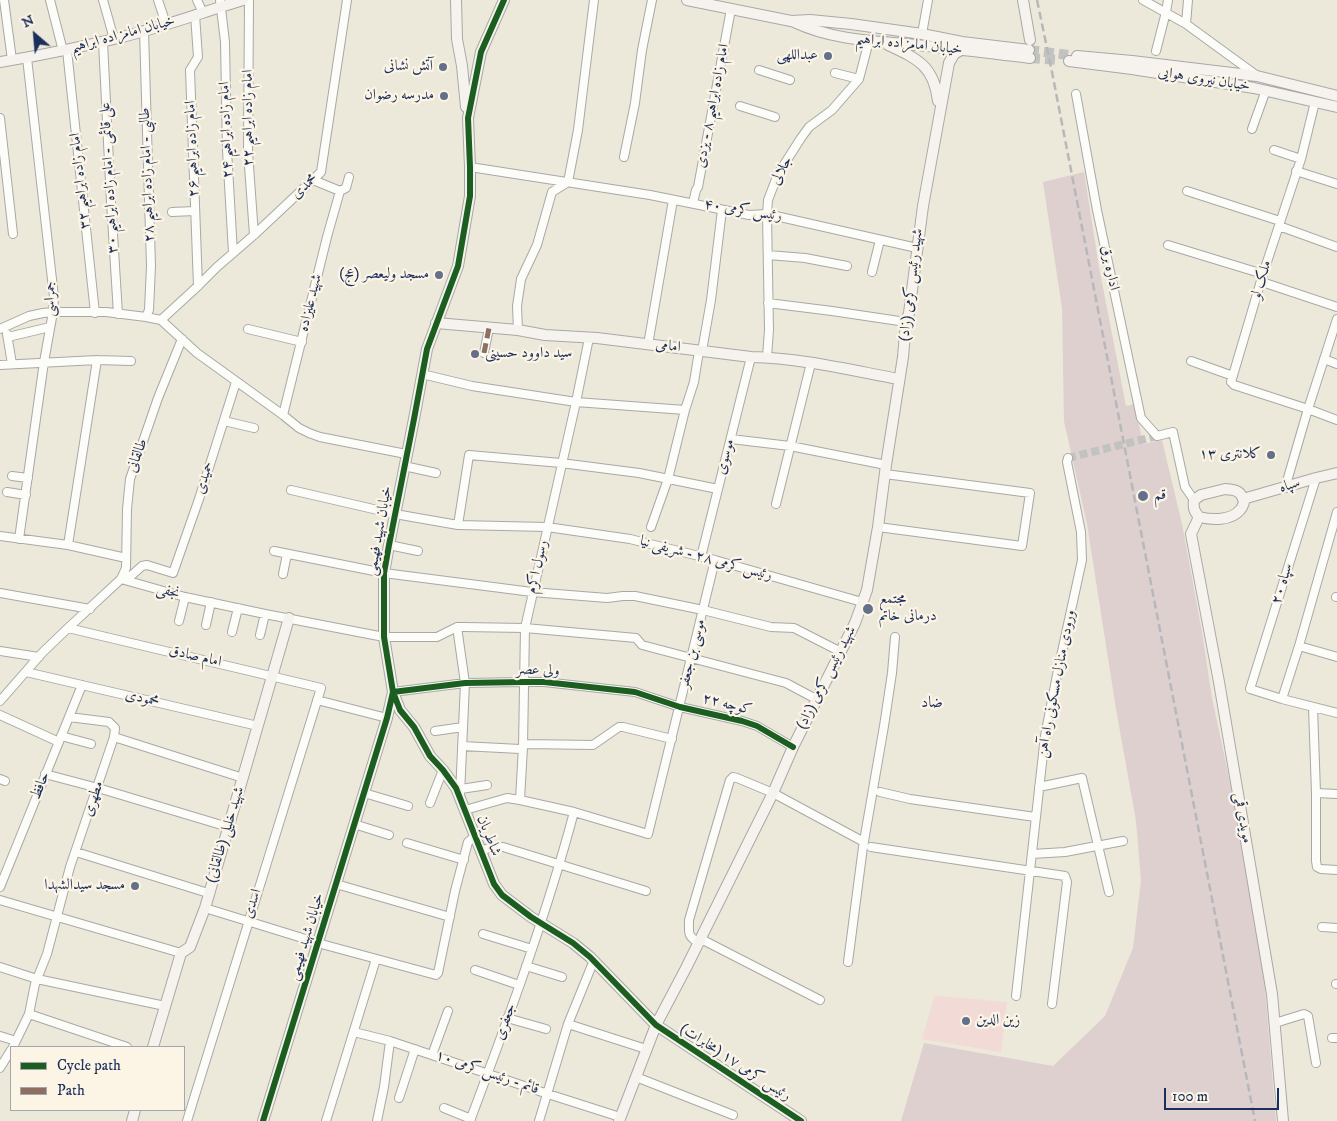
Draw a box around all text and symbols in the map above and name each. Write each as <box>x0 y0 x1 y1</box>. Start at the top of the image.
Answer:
north arrow <box>10 10 60 60</box>
text: N <box>19 11 37 32</box>
street label: خیابان امامزاده ابراهیم <box>69 12 177 58</box>
street label: خیابان امامزاده ابراهیم <box>855 30 963 60</box>
street label: امام زاده ابراهیم ۸ - یزدی <box>692 42 734 170</box>
place label: عبداللهی <box>777 47 818 65</box>
marker: عبداللهی <box>822 50 834 62</box>
place label: آتش نشانی <box>384 58 433 76</box>
marker: آتش نشانی <box>437 61 449 73</box>
street label: خیابان نیروی هوایی <box>1157 64 1251 96</box>
street label: امام زاده ابراهیم ۲۲ <box>240 70 258 166</box>
street label: امام زاده ابراهیم ۲۴ <box>216 81 238 179</box>
place label: مدرسه رضوان <box>364 87 434 105</box>
marker: مدرسه رضوان <box>438 90 450 102</box>
street label: امام زاده ابراهیم ۲۶ <box>182 100 204 198</box>
street label: علی قائمی - امام زاده ابراهیم ۳۰ <box>97 102 123 254</box>
street label: طالبی - امام زاده ابراهیم ۲۸ <box>137 107 159 243</box>
street label: امام زاده ابراهیم ۳۲ <box>67 132 95 230</box>
street label: جلالی <box>767 153 797 189</box>
street label: محمدی <box>288 170 322 204</box>
street label: رئیس کرمی ۴۰ <box>703 196 783 226</box>
street label: شهید رئیس کرمی (زاد) <box>896 228 928 342</box>
street label: اداره برق <box>1095 244 1123 292</box>
street label: ملک لو <box>1248 258 1276 302</box>
place label: مسجد ولیعصر (عج) <box>339 266 429 284</box>
marker: مسجد ولیعصر (عج) <box>433 269 445 281</box>
street label: شهید علیزاده <box>295 272 327 334</box>
street label: جمراسی <box>42 281 60 317</box>
street label: امامی <box>654 337 682 357</box>
place label: سید داوود حسینی <box>485 345 572 363</box>
marker: سید داوود حسینی <box>469 348 481 360</box>
street label: طالقانی <box>124 437 152 475</box>
street label: موسوی <box>713 437 739 477</box>
place label: کلانتری ۱۳ <box>1199 446 1261 464</box>
marker: کلانتری ۱۳ <box>1265 449 1277 461</box>
street label: حمیدی <box>192 460 218 496</box>
street label: سپاه <box>1277 474 1303 498</box>
street label: خیابان شهید فهیمی <box>363 485 397 577</box>
place label: قم <box>1154 487 1166 505</box>
marker: قم <box>1136 489 1150 503</box>
street label: رئیس کرمی ۲۸ - شریفی نیا <box>638 533 774 585</box>
street label: رسول اکرم <box>523 538 553 596</box>
street label: سپاه ۲۰ <box>1268 561 1298 607</box>
street label: نجفی <box>154 580 182 604</box>
place label: مجتمع درمانی خاتم <box>879 591 937 626</box>
marker: مجتمع درمانی خاتم <box>861 602 875 616</box>
street label: ورودی منازل مسکونی راه آهن <box>1034 608 1080 760</box>
street label: موسی بن جعفر <box>676 617 710 691</box>
street label: شهید رئیس کرمی (زاد) <box>793 623 861 733</box>
street label: امام صادق <box>167 642 223 672</box>
street label: ولی عصر <box>516 661 560 681</box>
street label: محمودی <box>123 686 161 712</box>
street label: کوچه ۲۲ <box>700 690 754 720</box>
district label: ضاد <box>921 694 943 714</box>
street label: حافظ <box>28 770 54 802</box>
street label: مطهری <box>80 779 108 819</box>
street label: شهید خلیلی (طالقانی) <box>203 785 249 885</box>
street label: مویدی قمی <box>1229 791 1255 845</box>
street label: شاطریان <box>472 813 504 859</box>
place label: مسجد سیدالشهدا <box>44 877 125 895</box>
marker: مسجد سیدالشهدا <box>129 880 141 892</box>
street label: اسدی <box>240 887 266 921</box>
street label: خیابان شهید فهیمی <box>285 891 329 983</box>
street label: جعفری <box>491 1001 521 1043</box>
place label: زین الدین <box>976 1012 1020 1030</box>
marker: زین الدین <box>960 1015 972 1027</box>
street label: رئیس کرمی ۱۷ (مخابرات) <box>676 1020 794 1106</box>
legend <box>10 1046 185 1111</box>
street label: قائم - رئیس کرمی ۱۰ <box>433 1047 541 1099</box>
text: Cycle path <box>57 1056 121 1075</box>
scale bar <box>1167 1078 1282 1110</box>
text: Path <box>57 1081 85 1100</box>
text: 100 m <box>1172 1087 1208 1106</box>

